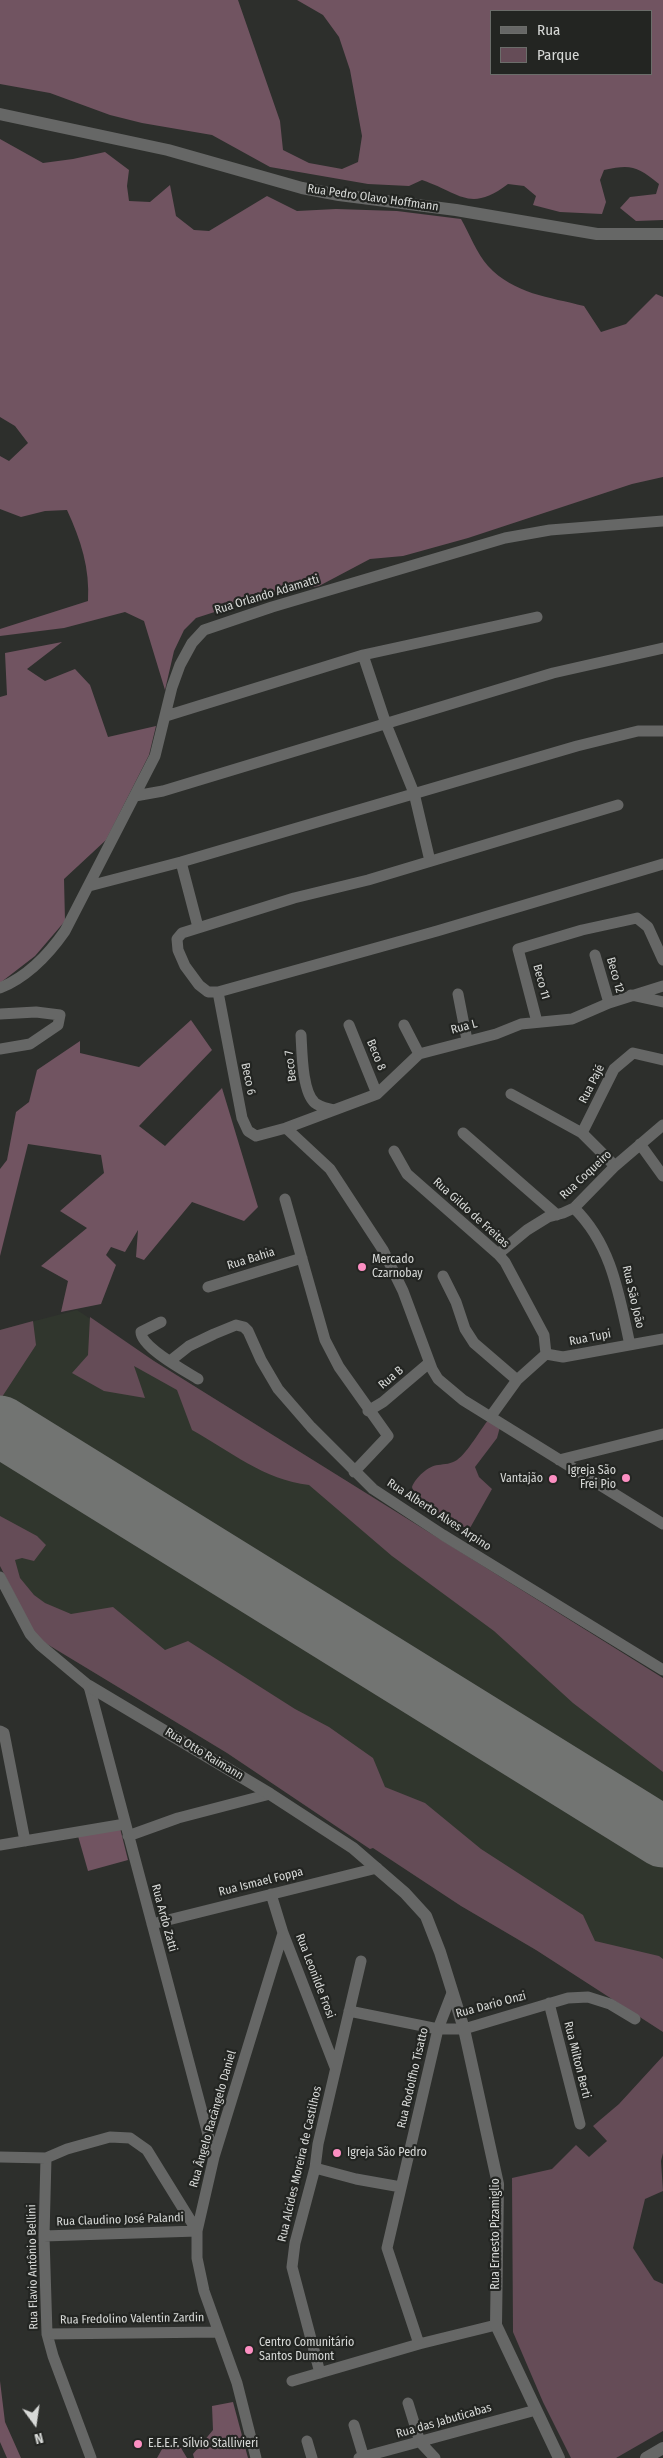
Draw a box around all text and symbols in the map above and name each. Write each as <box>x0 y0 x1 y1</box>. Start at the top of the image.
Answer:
legend <box>490 10 653 75</box>
text: Rua <box>537 21 560 39</box>
text: Parque <box>537 46 580 64</box>
street label: Rua Pedro Olavo Hoffmann <box>307 182 439 214</box>
street label: Rua Orlando Adamatti <box>213 572 321 618</box>
street label: Beco 12 <box>603 955 627 995</box>
street label: Beco 11 <box>529 963 553 1001</box>
street label: Rua L <box>449 1017 479 1037</box>
street label: Beco 8 <box>363 1037 389 1073</box>
street label: Beco 7 <box>282 1050 300 1082</box>
street label: Beco 6 <box>238 1062 258 1096</box>
street label: Rua Pajé <box>576 1062 608 1106</box>
street label: Rua Coqueiro <box>557 1147 615 1203</box>
street label: Rua Gildo de Freitas <box>430 1175 512 1251</box>
street label: Rua Bahia <box>225 1245 277 1273</box>
place label: Mercado Czarnobay <box>372 1253 423 1281</box>
marker: Mercado Czarnobay <box>356 1261 368 1273</box>
street label: Rua São João <box>619 1264 647 1330</box>
street label: Rua Tupi <box>568 1327 612 1349</box>
street label: Rua B <box>376 1363 406 1393</box>
place label: Igreja São Frei Pio <box>568 1464 616 1492</box>
place label: Vantajão <box>500 1472 543 1486</box>
marker: Igreja São Frei Pio <box>620 1472 632 1484</box>
marker: Vantajão <box>547 1473 559 1485</box>
street label: Rua Alberto Alves Arpino <box>384 1476 494 1554</box>
street label: Rua Otto Raimann <box>162 1725 246 1783</box>
street label: Rua Ismael Foppa <box>217 1865 305 1899</box>
street label: Rua Ardo Zatti <box>148 1883 180 1953</box>
street label: Rua Leonilde Frosi <box>292 1932 338 2020</box>
street label: Rua Dario Onzi <box>454 1989 528 2021</box>
street label: Rua Milton Berti <box>560 2020 594 2100</box>
street label: Rua Rodolfho Tisatto <box>394 2026 432 2130</box>
street label: Rua Ângelo Racângelo Daniel <box>186 2049 240 2189</box>
street label: Rua Alcides Moreira de Castilhos <box>275 2085 325 2243</box>
place label: Igreja São Pedro <box>347 2146 427 2160</box>
marker: Igreja São Pedro <box>331 2147 343 2159</box>
street label: Rua Ernesto Pizamiglio <box>489 2178 503 2290</box>
street label: Rua Flavio Antônio Bellini <box>25 2204 41 2330</box>
street label: Rua Claudino José Palandi <box>56 2211 184 2229</box>
street label: Rua Fredolino Valentin Zardin <box>60 2311 204 2327</box>
place label: Centro Comunitário Santos Dumont <box>259 2336 354 2364</box>
marker: Centro Comunitário Santos Dumont <box>243 2344 255 2356</box>
north arrow <box>10 2398 60 2448</box>
street label: Rua das Jabuticabas <box>395 2400 493 2442</box>
text: N <box>33 2429 45 2447</box>
place label: E.E.E.F. Sílvio Stallivieri <box>148 2437 258 2451</box>
marker: E.E.E.F. Sílvio Stallivieri <box>132 2438 144 2450</box>

